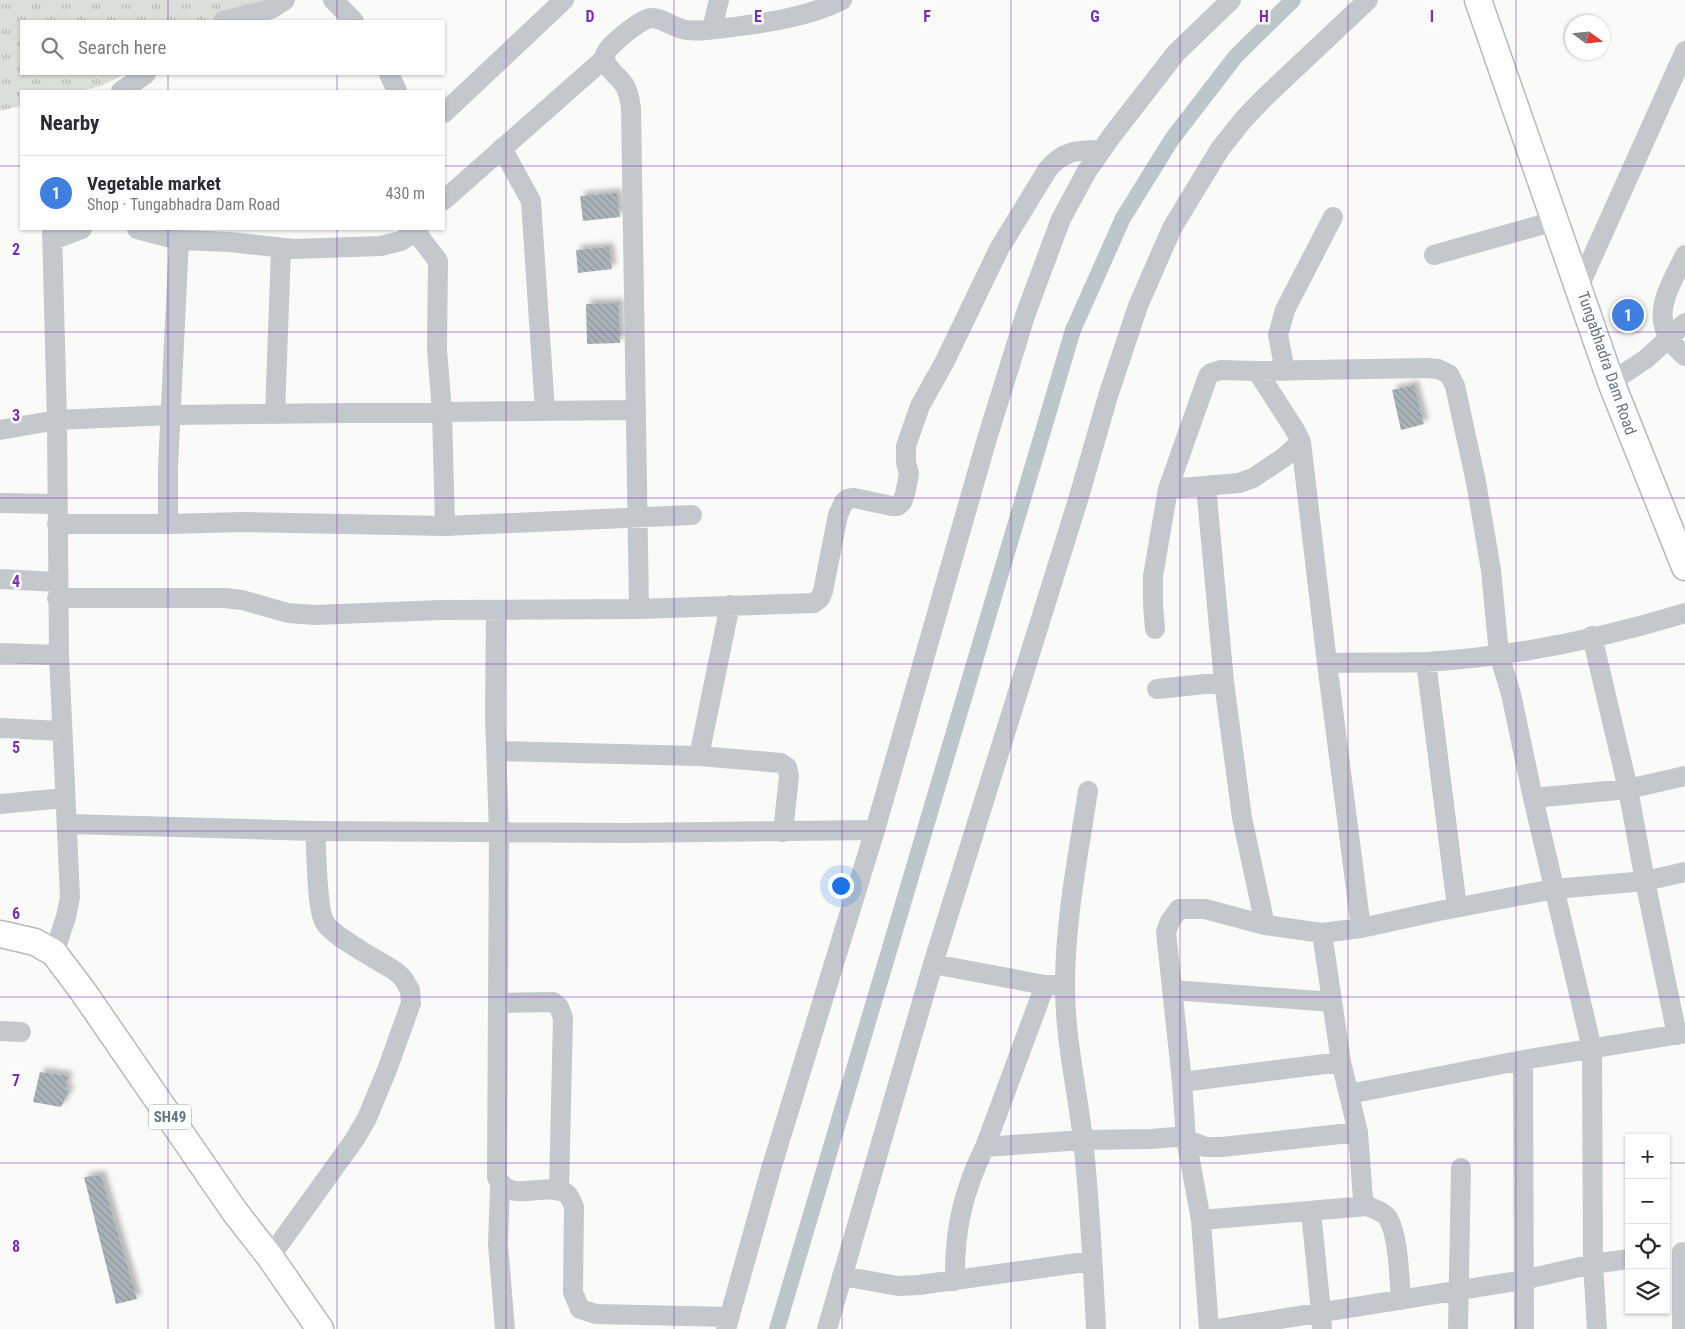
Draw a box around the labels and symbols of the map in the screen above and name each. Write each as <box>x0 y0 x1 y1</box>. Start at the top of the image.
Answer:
text: D <box>585 7 595 26</box>
text: E <box>754 7 762 26</box>
text: F <box>923 7 931 26</box>
text: G <box>1090 7 1100 26</box>
text: H <box>1259 7 1269 26</box>
text: I <box>1430 7 1434 26</box>
north arrow <box>1565 15 1610 60</box>
text: 2 <box>12 240 20 259</box>
street label: Tungabhadra Dam Road <box>1574 289 1640 437</box>
pin: 1 <box>1612 296 1644 334</box>
text: 3 <box>12 406 20 425</box>
text: 4 <box>12 572 20 591</box>
text: 5 <box>12 738 20 757</box>
your location <box>828 873 854 899</box>
text: 6 <box>12 904 20 923</box>
text: 7 <box>12 1071 20 1090</box>
road number: SH49 <box>149 1104 191 1130</box>
text: 8 <box>12 1237 20 1256</box>

